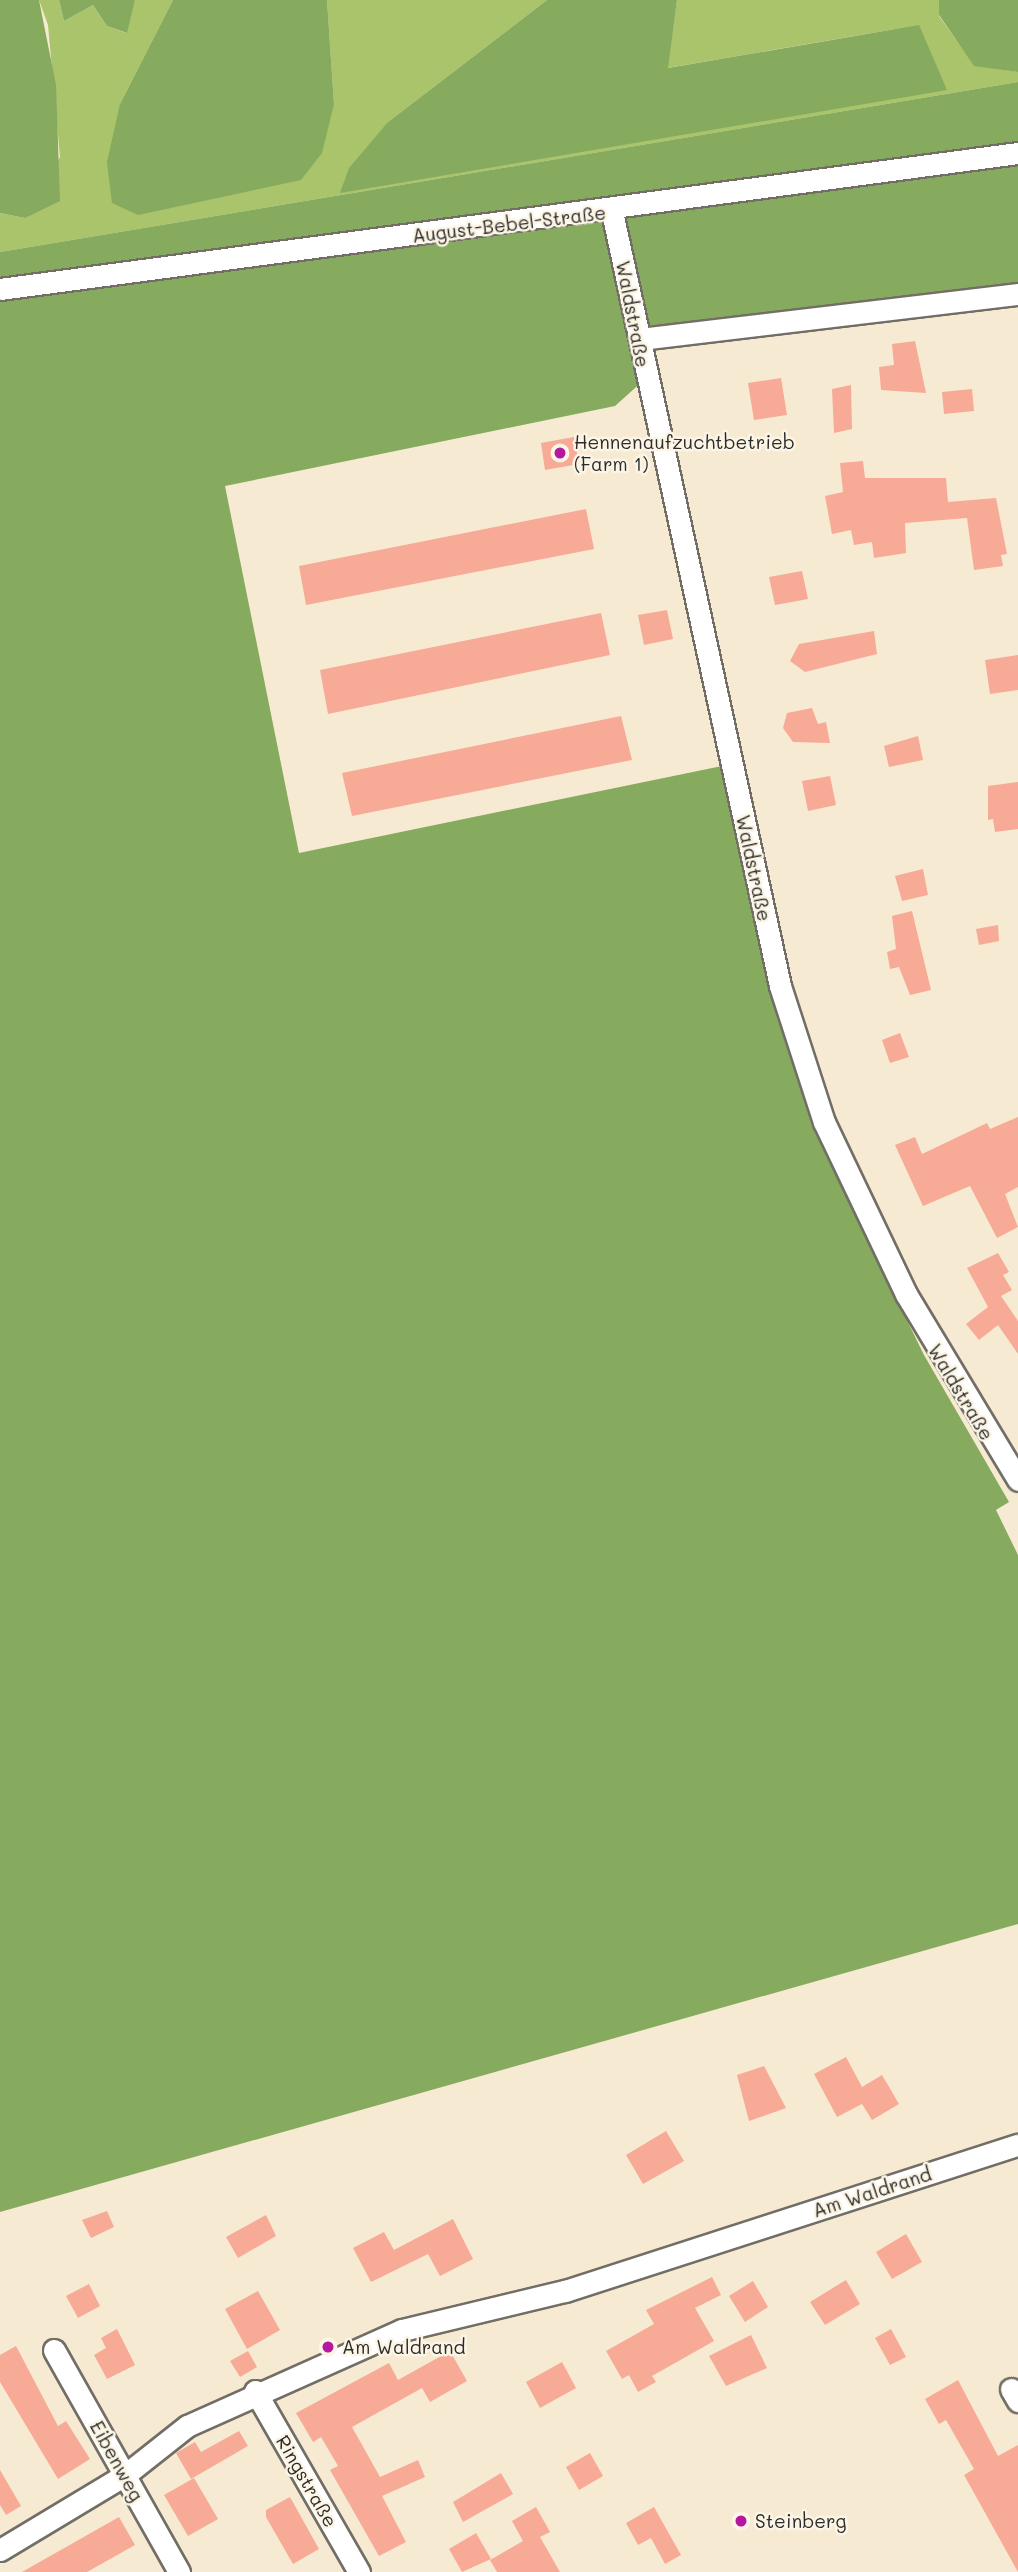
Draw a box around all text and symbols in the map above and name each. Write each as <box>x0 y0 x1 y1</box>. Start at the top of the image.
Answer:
street label: August-Bebel-Straße <box>411 201 607 247</box>
street label: Waldstraße <box>611 259 655 369</box>
place label: Hennenaufzuchtbetrieb (Farm 1) <box>574 431 795 475</box>
marker: Hennenaufzuchtbetrieb (Farm 1) <box>552 445 568 461</box>
street label: Waldstraße <box>732 813 776 923</box>
street label: Waldstraße <box>923 1340 999 1444</box>
street label: Am Waldrand <box>810 2162 934 2222</box>
place label: Am Waldrand <box>342 2336 466 2358</box>
marker: Am Waldrand <box>320 2339 336 2355</box>
street label: Eibenweg <box>86 2417 148 2505</box>
street label: Ringstraße <box>272 2431 342 2531</box>
place label: Steinberg <box>755 2510 847 2532</box>
marker: Steinberg <box>733 2513 749 2529</box>

